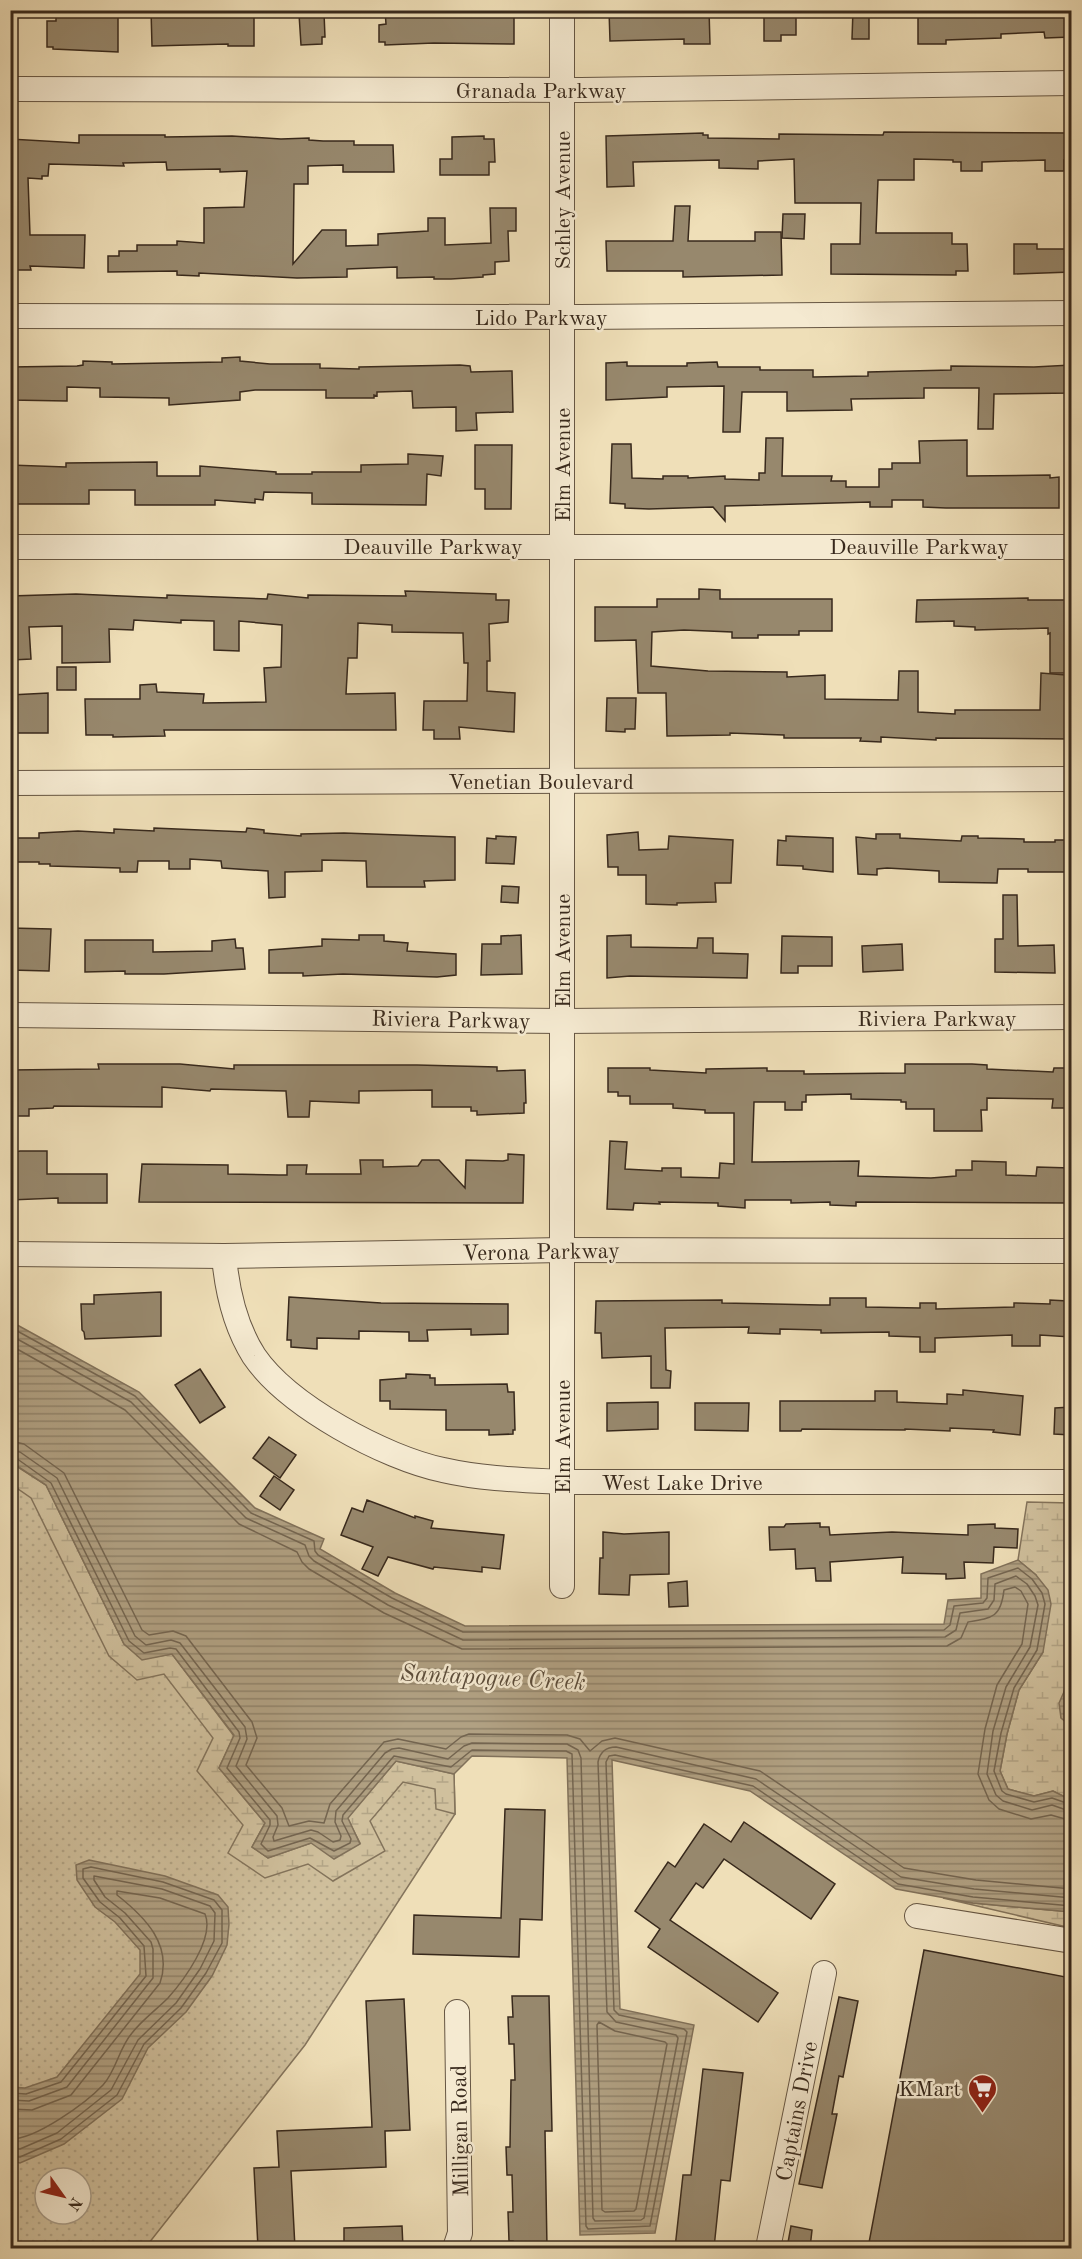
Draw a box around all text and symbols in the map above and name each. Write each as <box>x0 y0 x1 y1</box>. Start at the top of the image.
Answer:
street label: Granada Parkway <box>456 81 627 103</box>
street label: Schley Avenue <box>553 131 575 269</box>
street label: Lido Parkway <box>474 308 608 330</box>
street label: Elm Avenue <box>553 408 575 522</box>
street label: Deauville Parkway <box>343 537 523 559</box>
street label: Deauville Parkway <box>829 537 1009 559</box>
street label: Venetian Boulevard <box>448 772 634 794</box>
street label: Elm Avenue <box>553 894 575 1008</box>
street label: Riviera Parkway <box>371 1009 531 1033</box>
street label: Riviera Parkway <box>857 1009 1017 1031</box>
street label: Verona Parkway <box>462 1241 620 1265</box>
street label: Elm Avenue <box>553 1380 575 1494</box>
street label: West Lake Drive <box>601 1473 763 1495</box>
water label: Santapogue Creek <box>400 1662 586 1696</box>
street label: Captains Drive <box>774 2040 822 2183</box>
street label: Milligan Road <box>449 2065 473 2197</box>
supermarket icon: KMart <box>966 2072 998 2114</box>
place label: KMart <box>898 2079 961 2101</box>
north arrow <box>33 2166 93 2226</box>
text: N <box>63 2194 84 2213</box>

